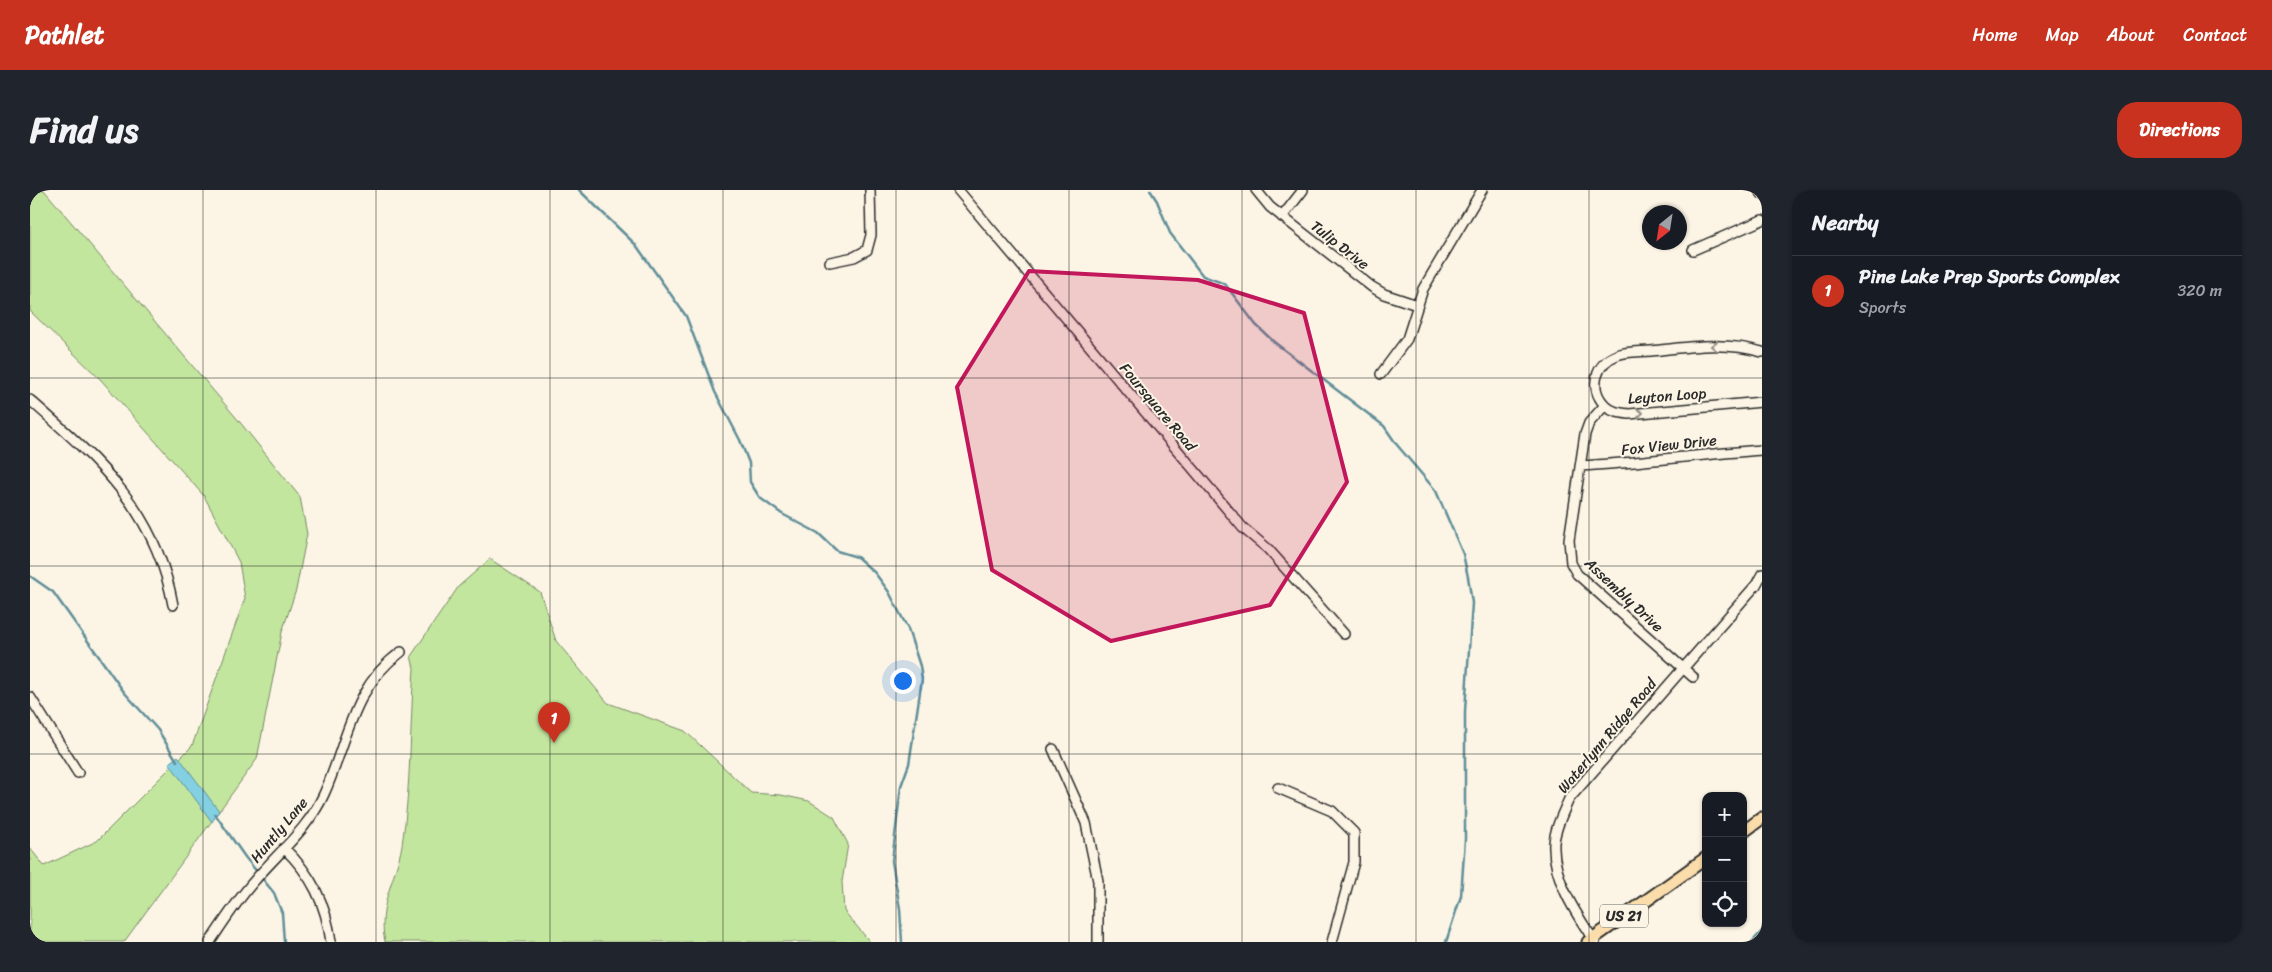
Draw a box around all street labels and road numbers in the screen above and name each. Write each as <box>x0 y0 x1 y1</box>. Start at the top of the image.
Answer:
street label: Tulip Drive <box>1305 213 1375 277</box>
street label: Foursquare Road <box>1113 357 1204 458</box>
street label: Leyton Loop <box>1627 380 1707 412</box>
street label: Fox View Drive <box>1620 427 1718 463</box>
street label: Assembly Drive <box>1578 550 1670 639</box>
street label: Waterlynn Ridge Road <box>1551 672 1664 800</box>
street label: Huntly Lane <box>243 791 315 869</box>
road number: US 21 <box>1600 904 1648 928</box>

